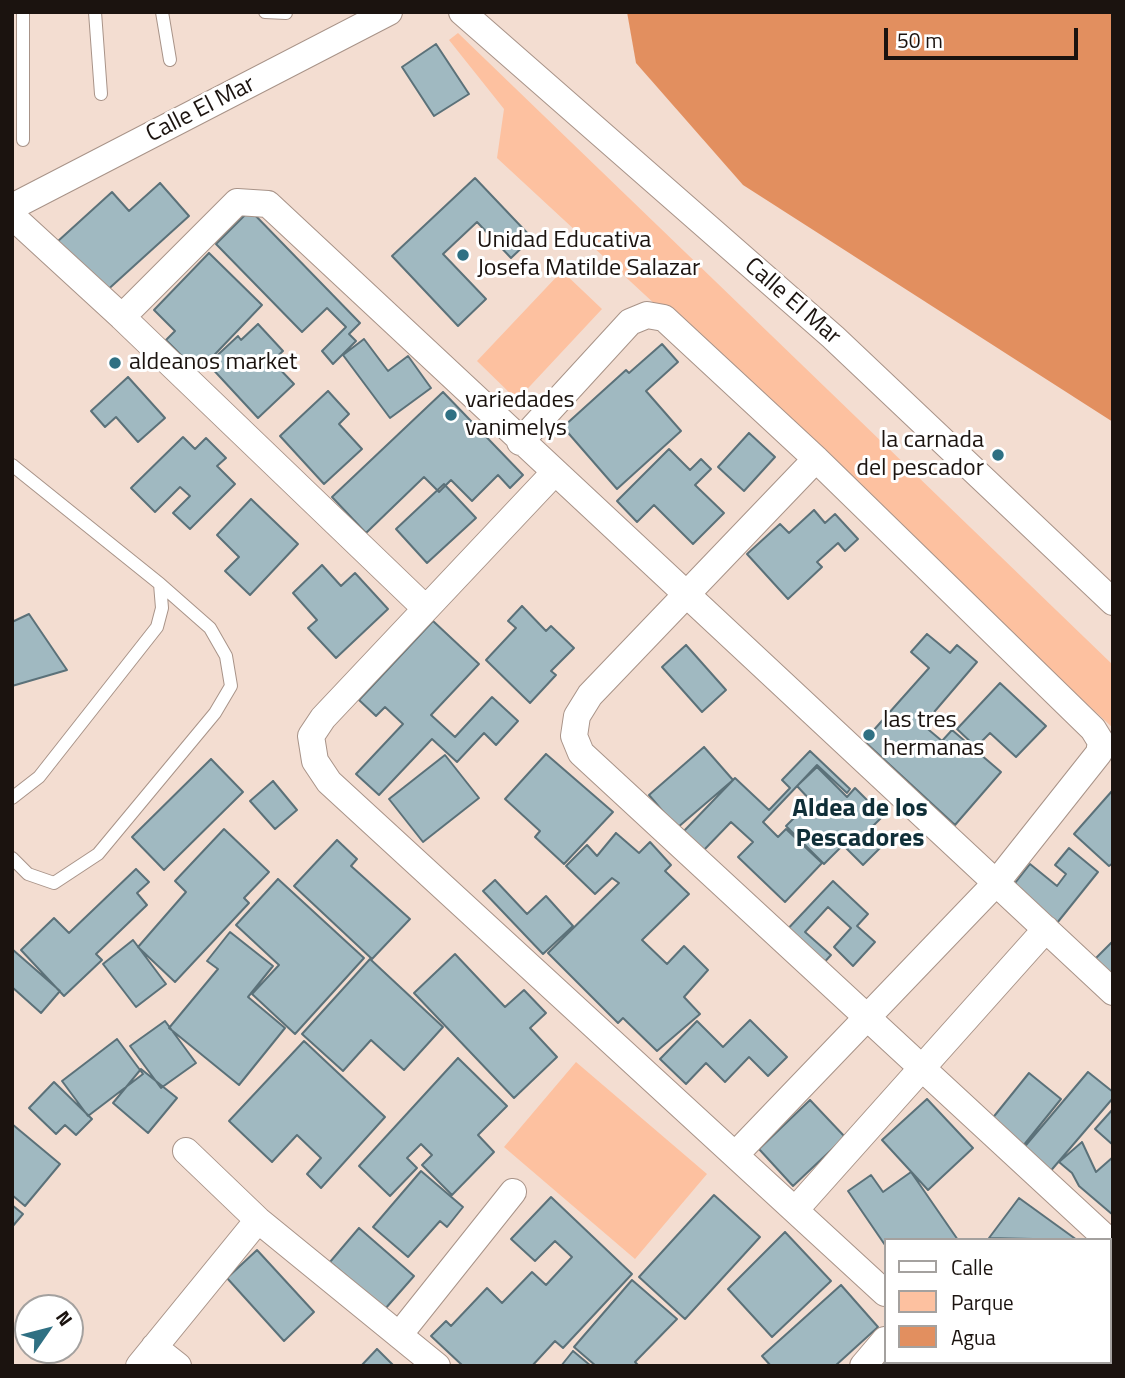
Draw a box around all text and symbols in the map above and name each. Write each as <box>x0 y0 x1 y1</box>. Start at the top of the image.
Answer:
scale bar <box>887 14 1081 58</box>
text: 50 m <box>897 24 943 56</box>
street label: Calle El Mar <box>142 70 260 150</box>
place label: Unidad Educativa Josefa Matilde Salazar <box>477 227 700 283</box>
marker: Unidad Educativa Josefa Matilde Salazar <box>455 247 471 263</box>
street label: Calle El Mar <box>738 252 846 352</box>
place label: aldeanos market <box>129 349 297 377</box>
marker: aldeanos market <box>107 355 123 371</box>
place label: variedades vanimelys <box>465 387 575 443</box>
marker: variedades vanimelys <box>443 407 459 423</box>
place label: la carnada del pescador <box>856 427 984 483</box>
marker: la carnada del pescador <box>990 447 1006 463</box>
place label: las tres hermanas <box>883 707 984 763</box>
marker: las tres hermanas <box>861 727 877 743</box>
district label: Aldea de los Pescadores <box>792 794 928 856</box>
legend <box>884 1238 1111 1364</box>
text: Calle <box>951 1251 993 1283</box>
text: Parque <box>951 1286 1014 1318</box>
north arrow <box>14 1294 84 1364</box>
text: N <box>49 1304 81 1332</box>
text: Agua <box>951 1321 996 1353</box>

